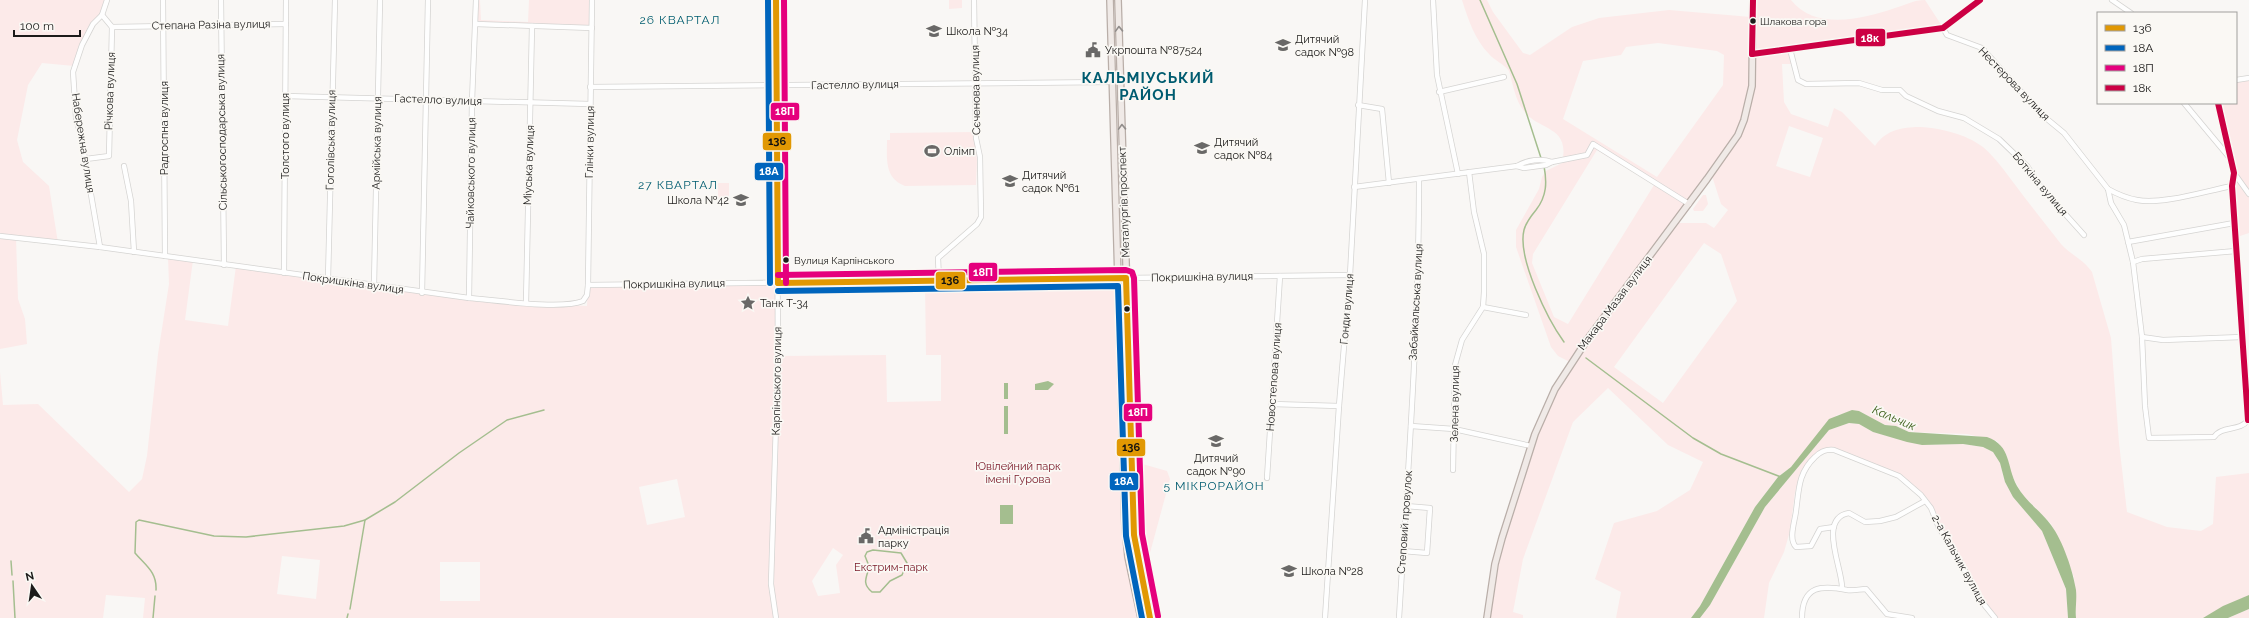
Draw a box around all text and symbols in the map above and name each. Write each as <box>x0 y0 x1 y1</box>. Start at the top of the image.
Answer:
scale bar <box>14 12 80 38</box>
legend <box>2097 12 2237 104</box>
district label: 26 КВАРТАЛ <box>640 13 720 27</box>
marker: Шлакова гора <box>1748 16 1758 26</box>
place label: Шлакова гора <box>1760 16 1827 27</box>
street label: Степана Разіна вулиця <box>151 17 271 33</box>
text: 100 m <box>20 19 54 33</box>
text: 136 <box>2133 21 2152 35</box>
school or university icon: Школа №34 <box>925 22 943 40</box>
place label: Школа №34 <box>946 25 1008 38</box>
one-way arrow <box>1115 26 1123 32</box>
line badge: 18к <box>1855 28 1886 47</box>
text: 18к <box>1861 32 1880 45</box>
place label: Дитячий садок №98 <box>1295 33 1354 59</box>
school or university icon: Дитячий садок №98 <box>1274 36 1292 54</box>
public building icon: Укрпошта №87524 <box>1084 41 1102 59</box>
text: 18А <box>2133 41 2153 55</box>
place label: Укрпошта №87524 <box>1105 44 1202 57</box>
street label: Сєченова вулиця <box>969 45 983 135</box>
street label: Нестерова вулиця <box>1976 45 2052 123</box>
street label: Річкова вулиця <box>102 52 118 130</box>
street label: Сільськогосподарська вулиця <box>214 54 230 210</box>
text: 18П <box>2133 61 2154 75</box>
district label: КАЛЬМІУСЬКИЙ РАЙОН <box>1082 69 1214 104</box>
street label: Гастелло вулиця <box>811 78 899 92</box>
street label: Радгоспна вулиця <box>158 81 171 175</box>
text: 18к <box>2133 81 2152 95</box>
street label: Гоголівська вулиця <box>324 90 338 190</box>
street label: Набережна вулиця <box>69 92 97 194</box>
street label: Гастелло вулиця <box>394 92 482 108</box>
street label: Толстого вулиця <box>279 93 292 179</box>
street label: Армійська вулиця <box>370 96 384 190</box>
line badge: 18П <box>770 102 800 121</box>
text: 18П <box>775 105 795 118</box>
street label: Глінки вулиця <box>583 106 597 178</box>
street label: Чайковського вулиця <box>464 117 478 229</box>
one-way arrow <box>1118 124 1126 130</box>
street label: Міуська вулиця <box>521 125 537 205</box>
line badge: 136 <box>762 132 792 151</box>
text: 136 <box>768 135 786 148</box>
place label: Дитячий садок №84 <box>1214 136 1273 162</box>
school or university icon: Дитячий садок №84 <box>1193 139 1211 157</box>
sports icon: Олімп <box>923 142 941 160</box>
place label: Олімп <box>944 145 975 158</box>
street label: Металургів проспект <box>1116 146 1132 258</box>
street label: Боткіна вулиця <box>2010 150 2070 218</box>
line badge: 18А <box>754 162 784 181</box>
text: 18А <box>759 165 779 178</box>
place label: Дитячий садок №61 <box>1022 169 1080 195</box>
school or university icon: Дитячий садок №61 <box>1001 172 1019 190</box>
district label: 27 КВАРТАЛ <box>638 178 718 192</box>
school or university icon: Школа №42 <box>732 191 750 209</box>
place label: Школа №42 <box>667 194 729 207</box>
street label: Забайкальська вулиця <box>1406 243 1426 361</box>
street label: Макара Мазая вулиця <box>1575 253 1655 353</box>
marker: Вулиця Карпінського <box>781 255 791 265</box>
place label: Вулиця Карпінського <box>794 255 894 266</box>
line badge: 18П <box>968 262 998 282</box>
text: 18П <box>973 266 993 279</box>
street label: Покришкіна вулиця <box>301 269 405 297</box>
street label: Покришкіна вулиця <box>1151 270 1253 284</box>
line badge: 136 <box>935 271 966 290</box>
street label: Гонди вулиця <box>1337 273 1357 345</box>
text: 136 <box>941 274 959 287</box>
street label: Покришкіна вулиця <box>623 277 725 291</box>
place icon: Танк Т-34 <box>739 294 757 312</box>
place label: Танк Т-34 <box>760 297 808 310</box>
unlabelled marker <box>1122 304 1132 314</box>
street label: Новостепова вулиця <box>1264 322 1284 432</box>
street label: Карпінського вулиця <box>770 327 784 435</box>
street label: Зелена вулиця <box>1448 365 1462 443</box>
line badge: 18П <box>1123 403 1153 422</box>
water label: Кальчик <box>1870 403 1918 433</box>
text: 18П <box>1128 406 1148 419</box>
school or university icon: Дитячий садок №90 <box>1207 432 1225 450</box>
line badge: 136 <box>1116 438 1146 457</box>
text: 136 <box>1122 441 1140 454</box>
place label: Дитячий садок №90 <box>1186 452 1246 478</box>
park label: Ювілейний парк імені Гурова <box>975 460 1061 486</box>
street label: Степовий провулок <box>1395 470 1415 574</box>
line badge: 18А <box>1109 472 1139 491</box>
text: 18А <box>1114 475 1134 488</box>
district label: 5 МІКРОРАЙОН <box>1163 479 1265 493</box>
street label: 2-а Кальчик вулиця <box>1929 513 1989 607</box>
place label: Адміністрація парку <box>878 524 949 550</box>
public building icon: Адміністрація парку <box>857 527 875 545</box>
park label: Екстрим-парк <box>854 561 928 574</box>
school or university icon: Школа №28 <box>1280 562 1298 580</box>
place label: Школа №28 <box>1301 565 1363 578</box>
north arrow <box>12 566 52 606</box>
text: N <box>24 569 35 584</box>

